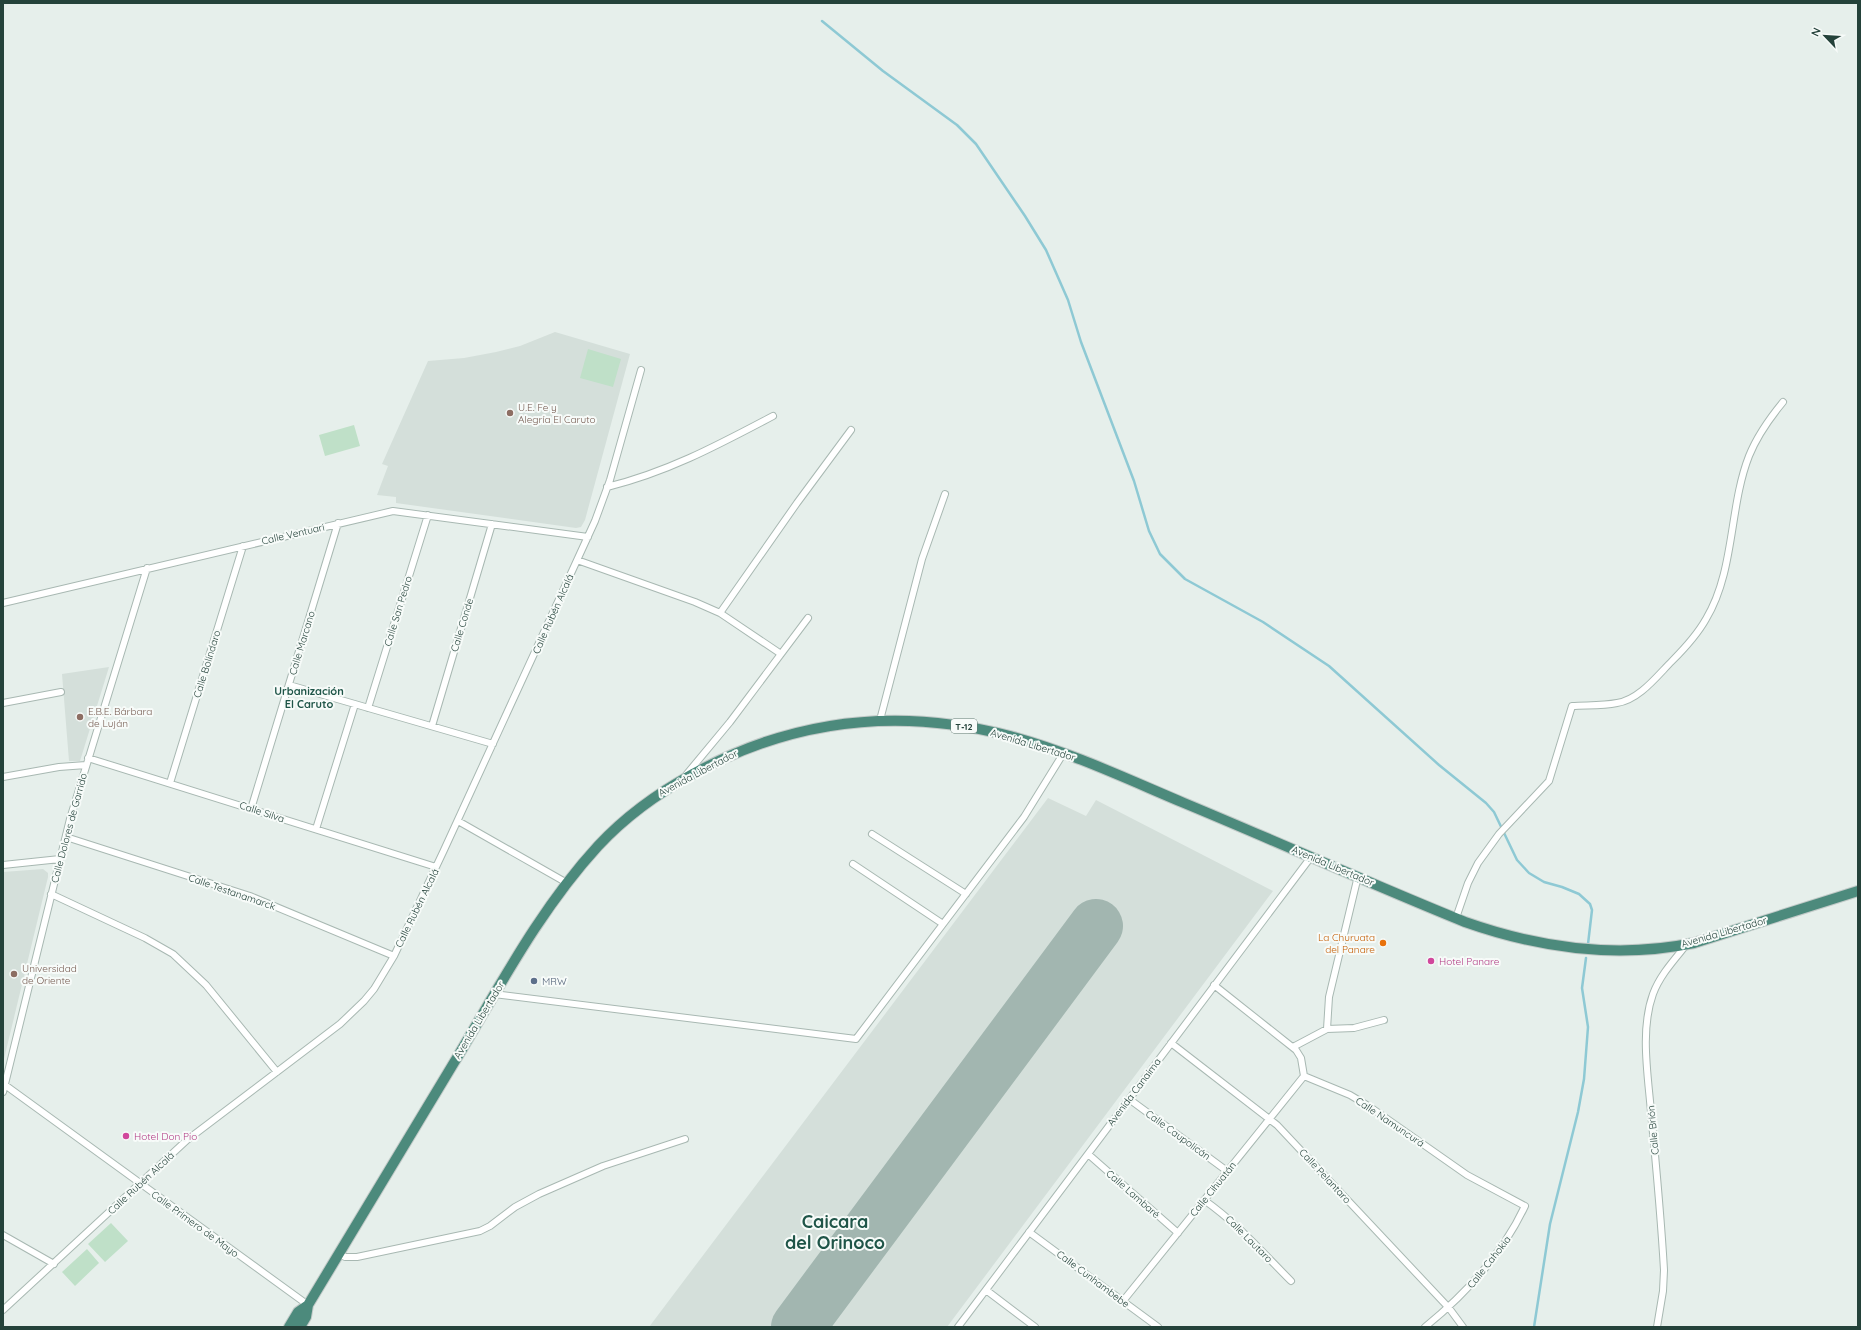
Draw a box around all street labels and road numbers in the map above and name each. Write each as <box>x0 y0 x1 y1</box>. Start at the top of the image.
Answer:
street label: Calle Ventuari <box>260 520 326 548</box>
street label: Calle Rubén Alcalá <box>530 572 576 656</box>
street label: Calle San Pedro <box>381 574 415 648</box>
street label: Calle Conde <box>448 596 476 653</box>
street label: Calle Marcano <box>286 609 318 677</box>
street label: Calle Bolindaro <box>191 629 223 699</box>
road number: T-12 <box>951 719 977 733</box>
street label: Avenida Libertador <box>989 726 1077 764</box>
street label: Avenida Libertador <box>656 746 740 799</box>
street label: Calle Dolores de Garrido <box>48 772 90 884</box>
street label: Calle Silva <box>238 799 286 825</box>
street label: Avenida Libertador <box>1290 843 1376 889</box>
street label: Calle Rubén Alcalá <box>392 866 442 950</box>
street label: Calle Testanamarck <box>187 871 277 913</box>
street label: Avenida Libertador <box>1680 914 1768 950</box>
street label: Avenida Libertador <box>451 979 507 1061</box>
street label: Avenida Canaima <box>1104 1056 1164 1128</box>
street label: Calle Namuncurá <box>1353 1094 1427 1150</box>
street label: Calle Brión <box>1644 1105 1662 1155</box>
street label: Calle Caupolicán <box>1143 1107 1213 1163</box>
street label: Calle Pelantaro <box>1296 1146 1354 1206</box>
street label: Calle Rubén Alcalá <box>105 1149 177 1217</box>
street label: Calle Cihuatán <box>1187 1159 1239 1219</box>
street label: Calle Lambaré <box>1103 1167 1163 1221</box>
street label: Calle Primero de Mayo <box>149 1188 241 1260</box>
street label: Calle Lautaro <box>1223 1213 1275 1265</box>
street label: Calle Cahokia <box>1464 1233 1514 1291</box>
street label: Calle Cunhambebe <box>1054 1247 1132 1311</box>

